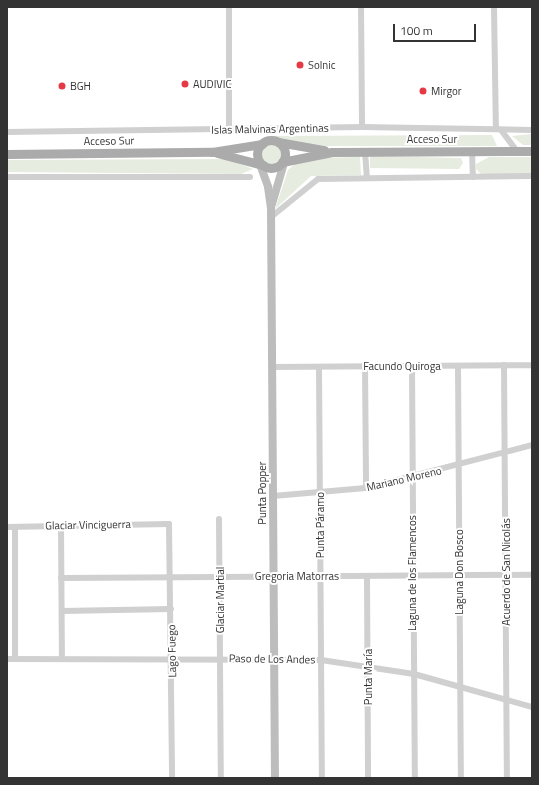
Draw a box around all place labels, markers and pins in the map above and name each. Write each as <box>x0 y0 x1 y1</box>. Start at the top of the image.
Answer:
place label: Solnic <box>308 58 335 72</box>
marker: Solnic <box>295 60 305 70</box>
place label: AUDIVIC <box>193 77 231 91</box>
place label: BGH <box>70 79 91 93</box>
marker: AUDIVIC <box>180 79 190 89</box>
marker: BGH <box>57 81 67 91</box>
place label: Mirgor <box>431 84 462 98</box>
marker: Mirgor <box>418 86 428 96</box>

